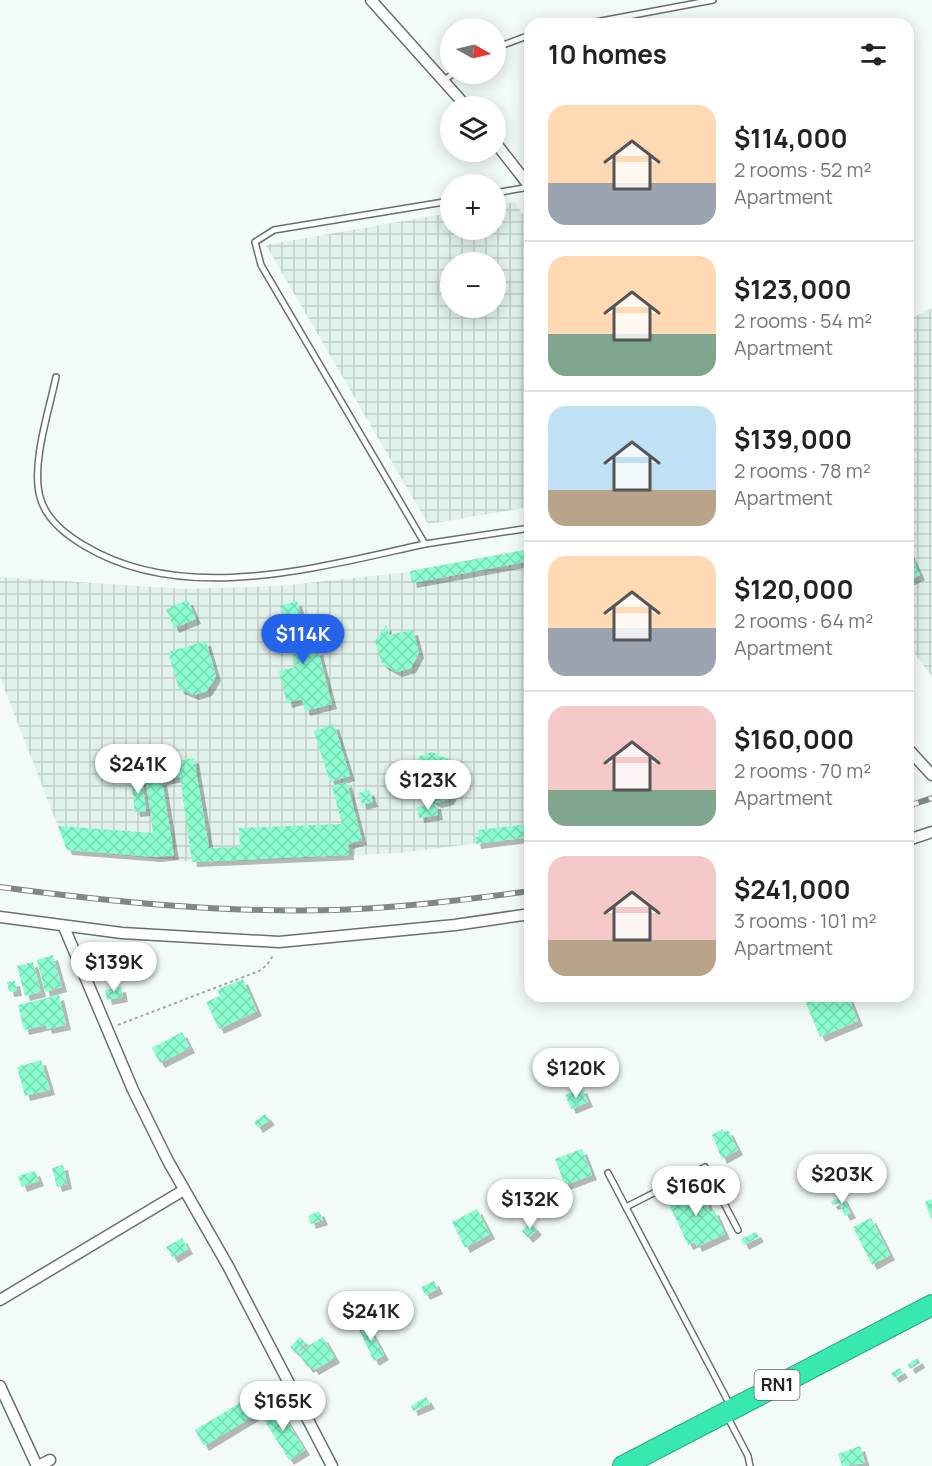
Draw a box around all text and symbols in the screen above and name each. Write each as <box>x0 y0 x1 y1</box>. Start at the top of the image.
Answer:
north arrow <box>440 18 506 84</box>
map controls <box>440 18 506 318</box>
text: 10 homes <box>548 36 667 72</box>
icon: filters <box>857 38 890 71</box>
button: layers <box>440 96 506 162</box>
text: $114,000 <box>734 120 848 156</box>
icon: home <box>596 129 668 201</box>
text: 2 rooms · 52 m² <box>734 156 871 183</box>
button: + <box>440 174 506 240</box>
text: Apartment <box>734 183 833 210</box>
button: − <box>440 252 506 318</box>
text: $123,000 <box>734 271 852 307</box>
icon: home <box>596 280 668 352</box>
text: 2 rooms · 54 m² <box>734 307 872 334</box>
text: Apartment <box>734 334 833 361</box>
text: $139,000 <box>734 421 852 457</box>
icon: home <box>596 430 668 502</box>
text: 2 rooms · 78 m² <box>734 457 871 484</box>
text: Apartment <box>734 484 833 511</box>
text: $120,000 <box>734 571 854 607</box>
icon: home <box>596 580 668 652</box>
text: 2 rooms · 64 m² <box>734 607 873 634</box>
pin: $114K <box>261 614 345 665</box>
text: $114K <box>275 620 331 647</box>
text: Apartment <box>734 634 833 661</box>
text: $160,000 <box>734 721 854 757</box>
icon: home <box>596 730 668 802</box>
pin: $241K <box>96 744 180 795</box>
text: $241K <box>109 750 167 777</box>
text: 2 rooms · 70 m² <box>734 757 871 784</box>
pin: $123K <box>386 760 470 811</box>
text: $123K <box>399 766 457 793</box>
text: Apartment <box>734 784 833 811</box>
text: $241,000 <box>734 871 851 907</box>
icon: home <box>596 880 668 952</box>
text: 3 rooms · 101 m² <box>734 907 876 934</box>
text: Apartment <box>734 934 833 961</box>
pin: $139K <box>72 942 156 993</box>
text: $139K <box>85 948 143 975</box>
pin: $120K <box>534 1048 618 1099</box>
text: $120K <box>546 1054 606 1081</box>
pin: $203K <box>800 1154 884 1205</box>
text: $203K <box>811 1160 873 1187</box>
pin: $160K <box>654 1166 738 1217</box>
text: $160K <box>666 1172 726 1199</box>
pin: $132K <box>488 1179 572 1230</box>
text: $132K <box>501 1185 559 1212</box>
pin: $241K <box>329 1291 413 1342</box>
text: $241K <box>342 1297 400 1324</box>
road number: RN1 <box>754 1370 800 1400</box>
pin: $165K <box>241 1381 325 1432</box>
text: $165K <box>254 1387 312 1414</box>

